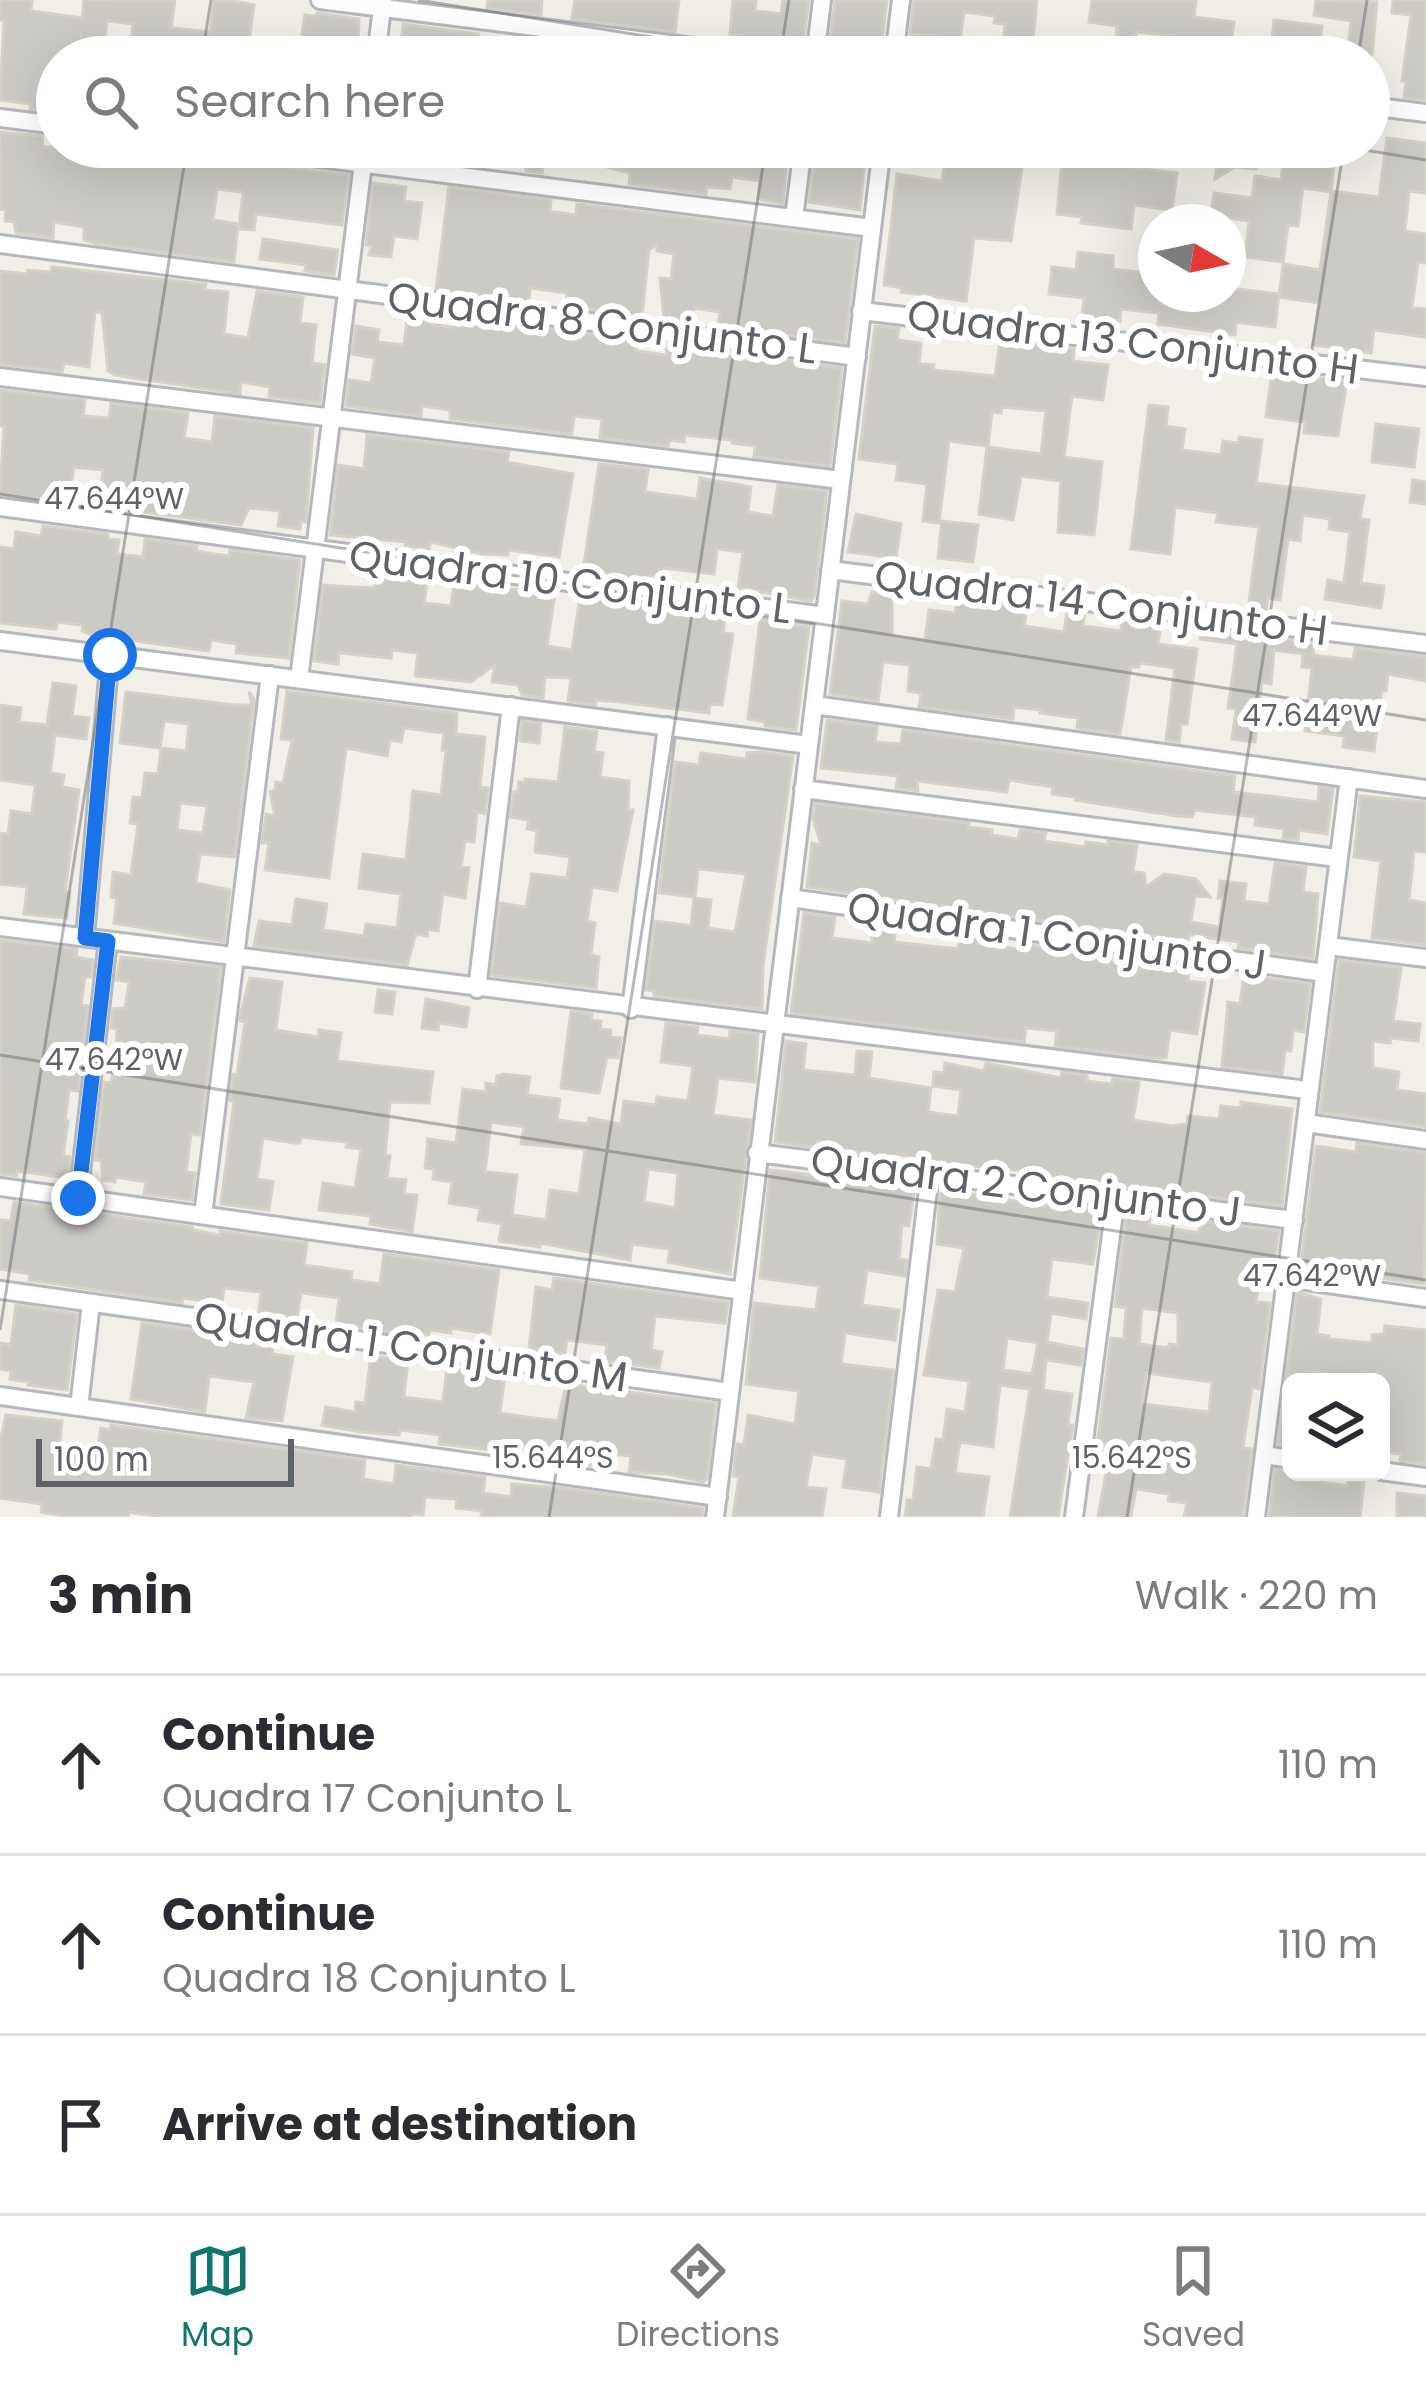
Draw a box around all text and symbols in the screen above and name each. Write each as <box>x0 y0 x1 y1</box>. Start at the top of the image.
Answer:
search box <box>36 36 1390 168</box>
icon: search <box>78 69 144 135</box>
text: Search here <box>174 70 445 133</box>
north arrow <box>1138 204 1246 312</box>
street label: Quadra 8 Conjunto L <box>384 267 820 379</box>
street label: Quadra 13 Conjunto H <box>904 285 1362 399</box>
text: 47.644°W <box>44 477 184 520</box>
street label: Quadra 10 Conjunto L <box>346 526 794 638</box>
street label: Quadra 14 Conjunto H <box>871 546 1331 660</box>
route start <box>83 628 137 682</box>
text: 47.644°W <box>1242 694 1382 737</box>
street label: Quadra 1 Conjunto J <box>844 877 1270 995</box>
text: 47.642°W <box>45 1038 183 1081</box>
street label: Quadra 2 Conjunto J <box>807 1130 1245 1242</box>
route end <box>51 1171 105 1225</box>
text: 47.642°W <box>1243 1254 1381 1297</box>
street label: Quadra 1 Conjunto M <box>191 1287 631 1407</box>
map controls <box>1282 1373 1390 1481</box>
button: layers <box>1282 1373 1390 1481</box>
scale bar <box>36 1433 294 1486</box>
text: 100 m <box>54 1436 149 1483</box>
text: 15.644°S <box>492 1436 614 1479</box>
text: 15.642°S <box>1072 1436 1192 1479</box>
text: 3 min <box>48 1559 193 1631</box>
text: Walk · 220 m <box>1135 1568 1378 1623</box>
text: Continue <box>162 1703 375 1766</box>
icon: ahead <box>48 1732 114 1798</box>
text: 110 m <box>1278 1737 1378 1792</box>
text: Quadra 17 Conjunto L <box>162 1771 572 1826</box>
text: Continue <box>162 1883 375 1946</box>
icon: ahead <box>48 1912 114 1978</box>
text: 110 m <box>1278 1917 1378 1972</box>
text: Quadra 18 Conjunto L <box>162 1951 575 2006</box>
icon: arrive <box>48 2092 114 2158</box>
text: Arrive at destination <box>162 2093 637 2156</box>
tab: Map <box>181 2238 254 2360</box>
tab: Directions <box>616 2238 780 2360</box>
tab: Saved <box>1142 2238 1245 2360</box>

